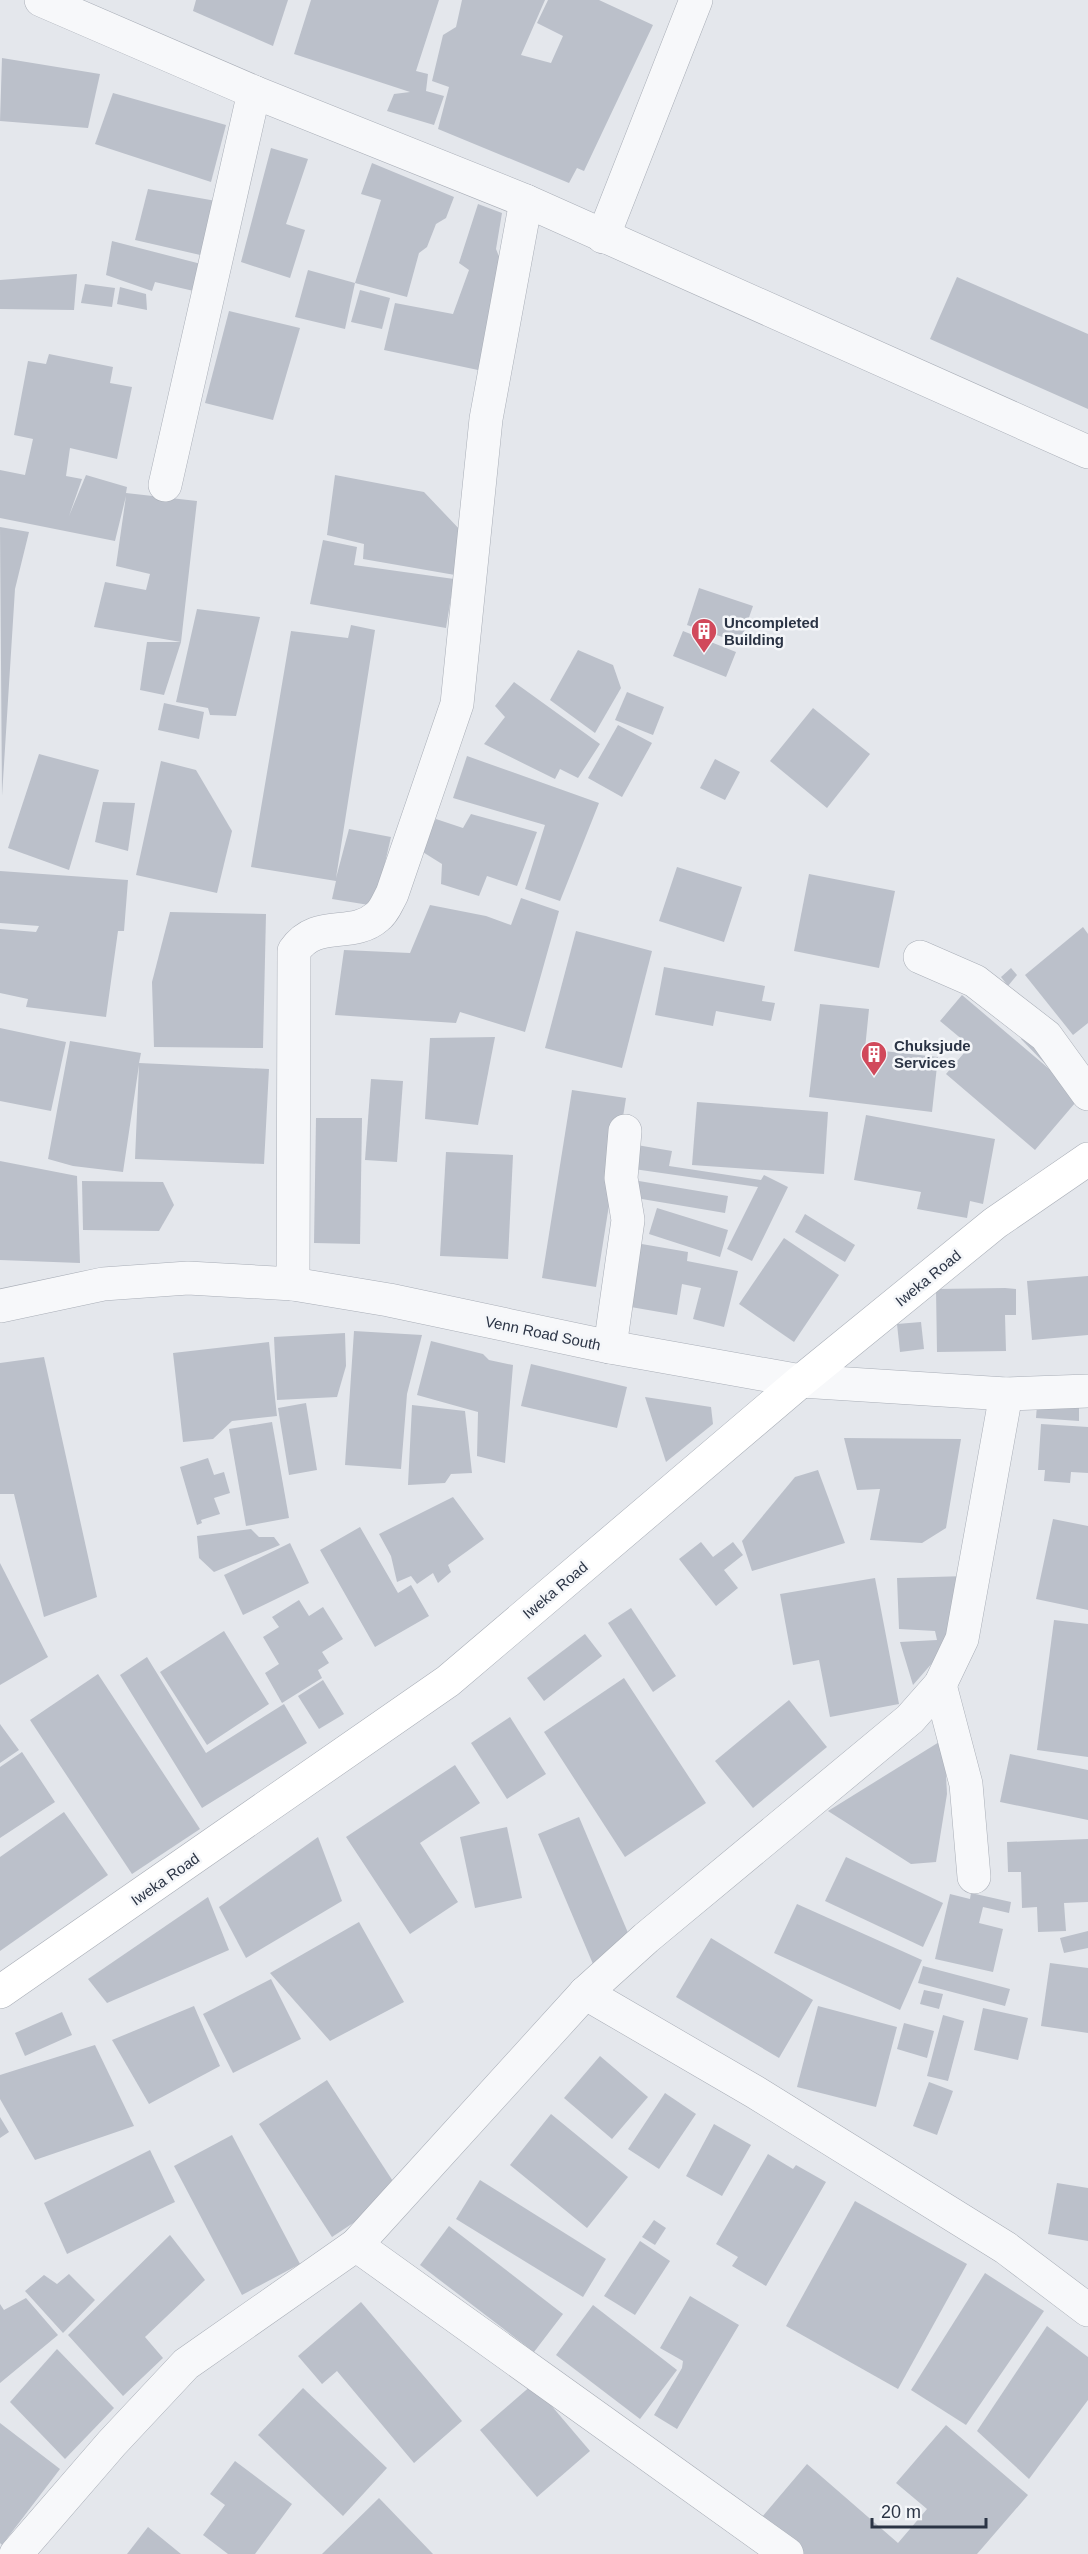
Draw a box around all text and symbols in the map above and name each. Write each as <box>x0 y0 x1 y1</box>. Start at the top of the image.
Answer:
place label: Uncompleted Building <box>724 614 819 648</box>
building icon: Uncompleted Building <box>689 616 719 654</box>
place label: Chuksjude Services <box>894 1037 971 1071</box>
building icon: Chuksjude Services <box>859 1039 889 1077</box>
street label: Iweka Road <box>892 1246 964 1310</box>
street label: Venn Road South <box>484 1312 602 1354</box>
street label: Iweka Road <box>519 1558 591 1622</box>
street label: Iweka Road <box>128 1849 202 1909</box>
scale bar <box>872 2491 986 2529</box>
text: 20 m <box>881 2502 921 2522</box>

